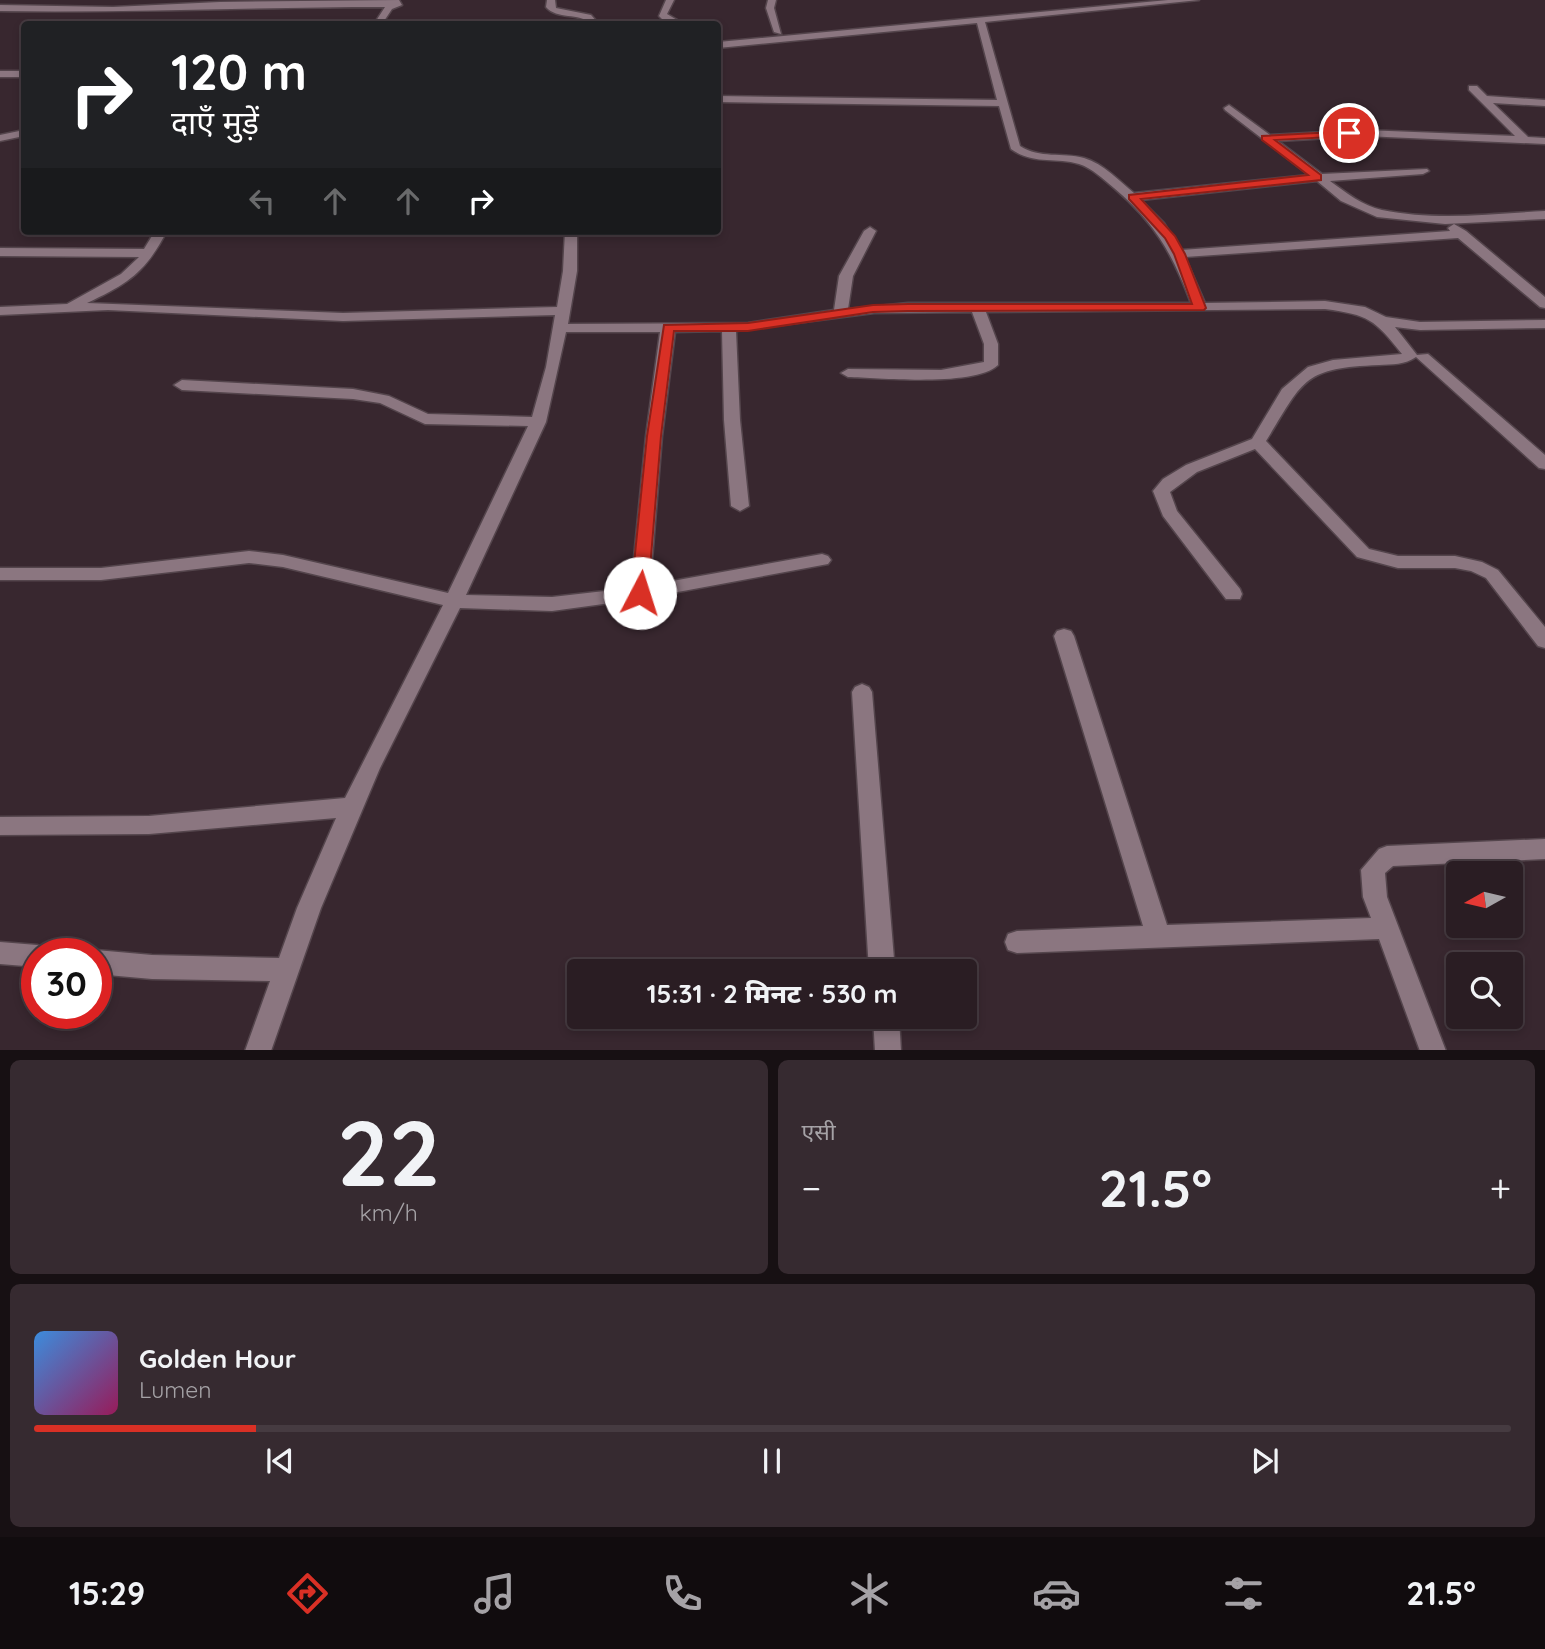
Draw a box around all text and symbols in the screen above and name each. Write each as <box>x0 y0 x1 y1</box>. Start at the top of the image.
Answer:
text: 120 m <box>171 41 307 102</box>
icon: right <box>56 49 147 140</box>
text: दाएँ मुड़ें <box>171 102 259 142</box>
pin <box>1319 103 1379 163</box>
icon: arrive <box>1330 114 1368 152</box>
icon: left <box>243 182 281 220</box>
icon: ahead <box>316 182 354 220</box>
icon: ahead <box>389 182 427 220</box>
icon: right <box>462 182 500 220</box>
position arrow <box>603 556 677 630</box>
north arrow <box>1446 861 1522 938</box>
map controls <box>1446 861 1523 1029</box>
speed limit sign: 30 <box>21 938 112 1029</box>
button: search <box>1446 952 1523 1029</box>
text: 15:31 · 2 मिनट · 530 m <box>646 977 898 1010</box>
text: 22 <box>337 1095 441 1209</box>
text: एसी <box>802 1117 836 1146</box>
text: 21.5° <box>1099 1155 1212 1220</box>
text: − <box>802 1164 821 1212</box>
text: + <box>1490 1164 1511 1212</box>
text: km/h <box>360 1198 418 1227</box>
text: Golden Hour <box>139 1342 296 1375</box>
text: Lumen <box>139 1375 212 1404</box>
icon: previous <box>261 1442 299 1480</box>
icon: pause <box>753 1442 791 1480</box>
icon: next <box>1246 1442 1284 1480</box>
icon: directions <box>283 1569 332 1618</box>
icon: music <box>470 1569 519 1618</box>
icon: phone <box>658 1569 707 1618</box>
icon: climate <box>845 1569 894 1618</box>
icon: car <box>1032 1569 1081 1618</box>
icon: filters <box>1219 1569 1268 1618</box>
text: 15:29 <box>69 1573 145 1613</box>
text: 21.5° <box>1406 1573 1476 1613</box>

